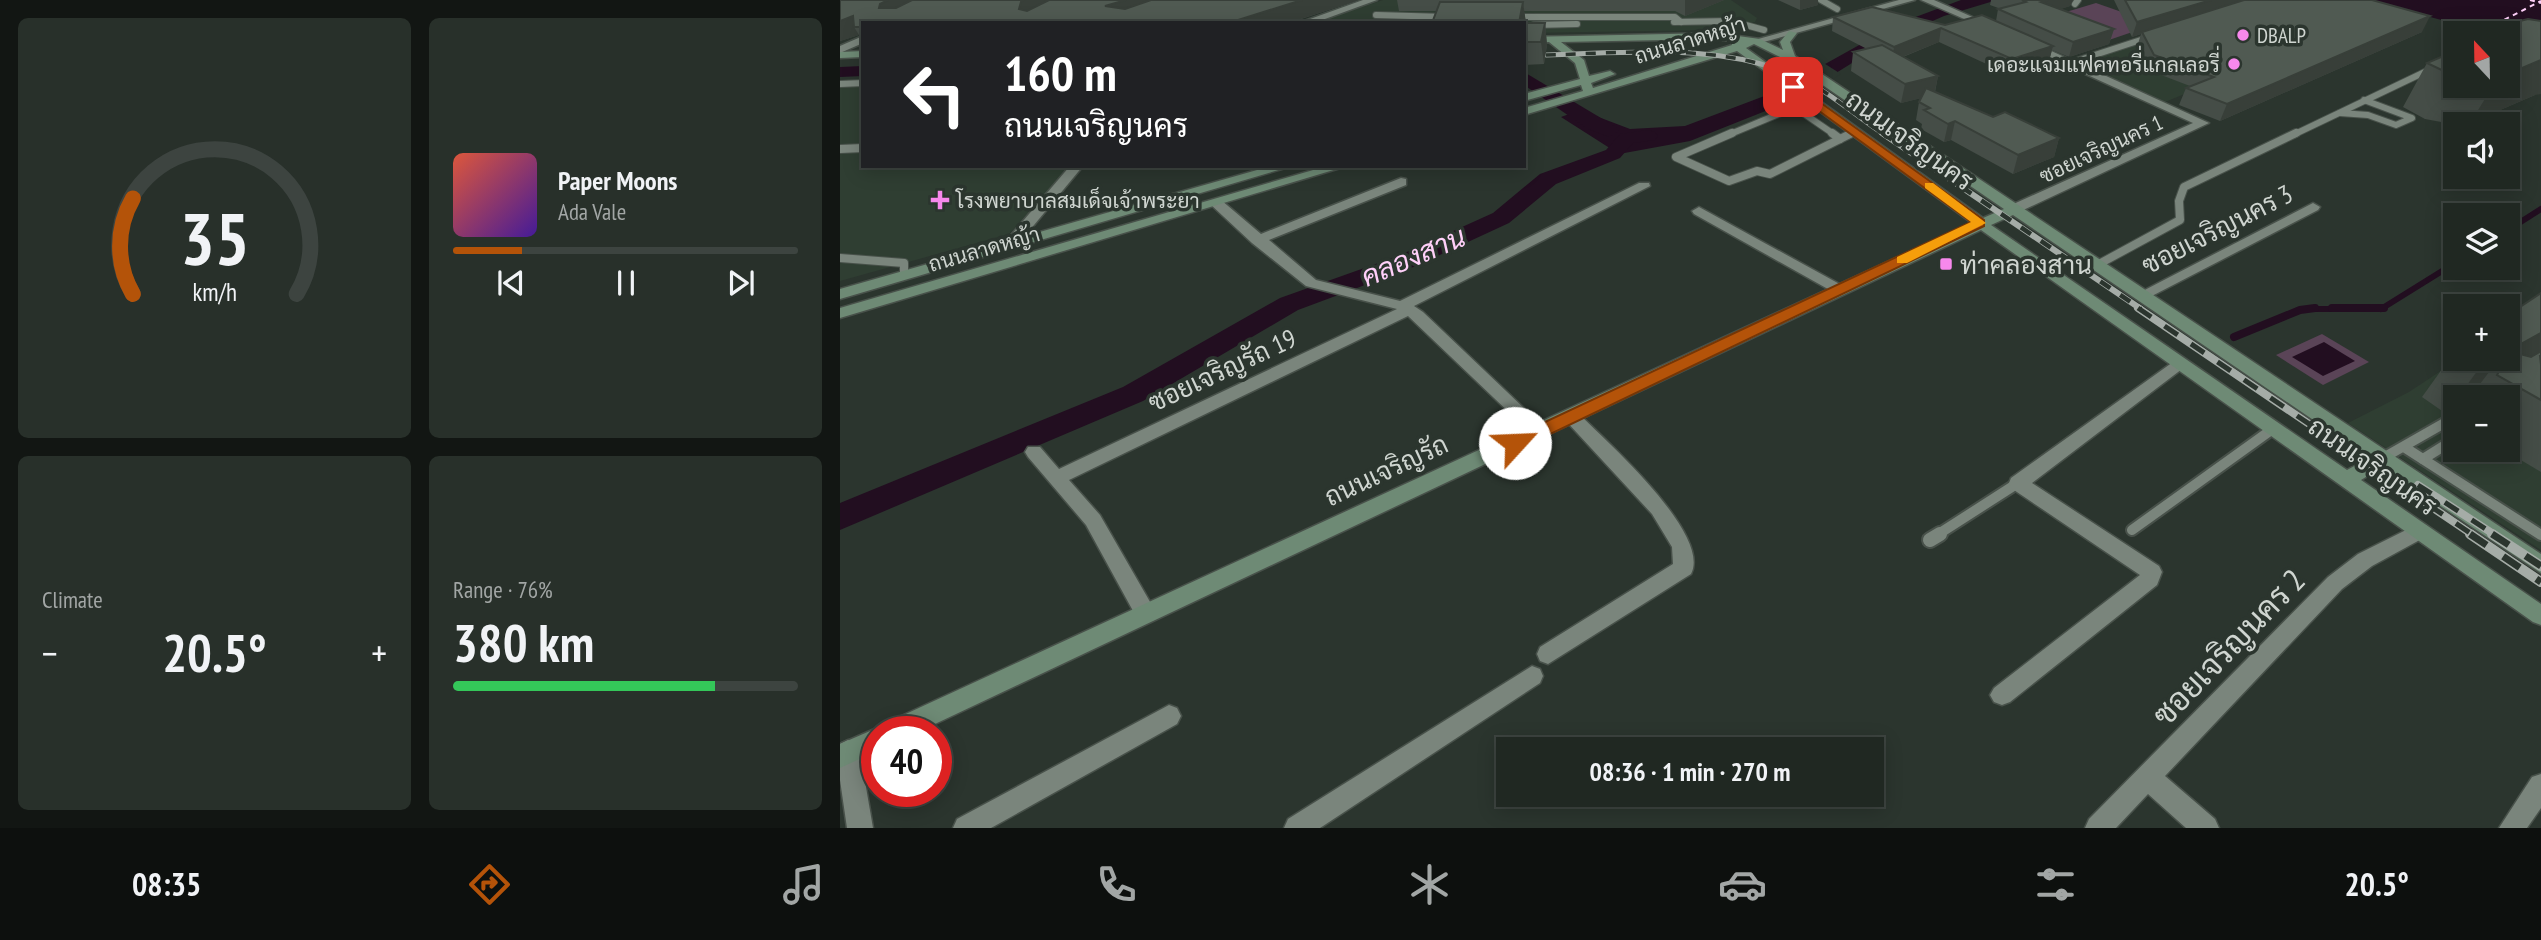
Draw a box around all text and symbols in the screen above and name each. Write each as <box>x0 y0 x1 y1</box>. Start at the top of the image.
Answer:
street label: ถนนลาดหญ้า <box>1631 10 1749 70</box>
north arrow <box>2443 21 2520 98</box>
map controls <box>2443 21 2520 462</box>
place label: DBALP <box>2257 22 2306 49</box>
marker: DBALP <box>2235 27 2251 43</box>
text: 160 m <box>1004 41 1117 105</box>
place label: เดอะแจมแฟคทอรี่แกลเลอรี่ <box>1987 45 2220 78</box>
icon: left <box>889 49 980 140</box>
marker: เดอะแจมแฟคทอรี่แกลเลอรี่ <box>2226 56 2242 72</box>
pin <box>1763 57 1823 117</box>
icon: arrive <box>1774 68 1812 106</box>
street label: ถนนเจริญนคร <box>1840 83 1980 197</box>
text: ถนนเจริญนคร <box>1004 104 1188 146</box>
street label: ซอยเจริญนคร 1 <box>2035 109 2167 189</box>
button: sound <box>2443 112 2520 189</box>
text: Paper Moons <box>558 164 677 197</box>
street label: ซอยเจริญนคร 3 <box>2136 177 2298 281</box>
place label: โรงพยาบาลสมเด็จเจ้าพระยา <box>955 186 1200 214</box>
text: 35 <box>180 190 249 284</box>
marker: โรงพยาบาลสมเด็จเจ้าพระยา <box>930 190 950 210</box>
text: Ada Vale <box>558 197 626 226</box>
button: layers <box>2443 203 2520 280</box>
water label: คลองสาน <box>1355 217 1471 295</box>
street label: ถนนลาดหญ้า <box>925 220 1043 278</box>
place label: ท่าคลองสาน <box>1960 248 2092 281</box>
marker: ท่าคลองสาน <box>1938 256 1954 272</box>
icon: previous <box>492 264 530 302</box>
icon: pause <box>607 264 645 302</box>
icon: next <box>722 264 760 302</box>
text: km/h <box>192 276 237 308</box>
button: + <box>2443 294 2520 371</box>
street label: ซอยเจริญรัถ 19 <box>1143 321 1301 419</box>
button: − <box>2443 385 2520 462</box>
position arrow <box>1478 406 1552 480</box>
street label: ถนนเจริญนคร <box>2302 410 2444 522</box>
street label: ถนนเจริญรัถ <box>1319 427 1453 513</box>
street label: ซอยเจริญนคร 2 <box>2142 559 2314 735</box>
text: Range · 76% <box>453 575 553 604</box>
text: Climate <box>42 585 103 614</box>
text: 380 km <box>453 609 594 676</box>
text: 20.5° <box>162 619 267 686</box>
text: − <box>42 628 58 677</box>
text: + <box>371 628 387 677</box>
speed limit sign: 40 <box>861 716 952 807</box>
text: 08:36 · 1 min · 270 m <box>1590 755 1790 788</box>
icon: directions <box>465 860 514 909</box>
icon: music <box>779 860 828 909</box>
icon: phone <box>1092 860 1141 909</box>
icon: climate <box>1405 860 1454 909</box>
icon: car <box>1718 860 1767 909</box>
icon: filters <box>2031 860 2080 909</box>
text: 08:35 <box>132 863 201 905</box>
text: 20.5° <box>2345 863 2409 905</box>

